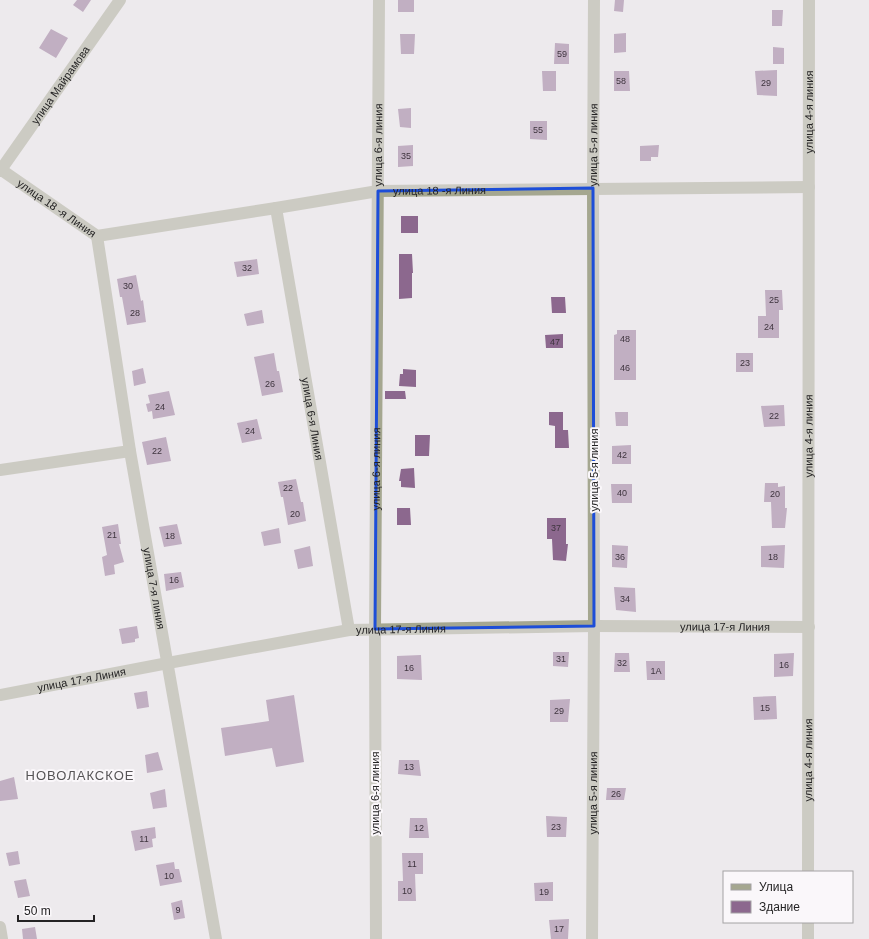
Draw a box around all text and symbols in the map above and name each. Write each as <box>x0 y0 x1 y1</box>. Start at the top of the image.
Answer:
street label: улица Майрамова <box>29 43 92 126</box>
house number: 59 <box>557 49 567 59</box>
street label: улица 4-я линия <box>803 70 815 153</box>
house number: 58 <box>616 76 626 86</box>
house number: 29 <box>761 78 771 88</box>
street label: улица 6-я линия <box>372 103 384 187</box>
street label: улица 5-я линия <box>587 103 599 187</box>
house number: 55 <box>533 125 543 135</box>
house number: 35 <box>401 151 411 161</box>
street label: улица 18 -я Линия <box>15 177 98 240</box>
street label: улица 18 -я Линия <box>393 184 486 197</box>
house number: 32 <box>242 263 252 273</box>
house number: 30 <box>123 281 133 291</box>
house number: 25 <box>769 295 779 305</box>
house number: 28 <box>130 308 140 318</box>
house number: 24 <box>764 322 774 332</box>
house number: 48 <box>620 334 630 344</box>
house number: 47 <box>550 337 560 347</box>
house number: 23 <box>740 358 750 368</box>
house number: 46 <box>620 363 630 373</box>
street label: улица 6-я Линия <box>299 377 326 461</box>
house number: 26 <box>265 379 275 389</box>
street label: улица 4-я линия <box>802 394 815 477</box>
house number: 24 <box>155 402 165 412</box>
house number: 22 <box>769 411 779 421</box>
house number: 24 <box>245 426 255 436</box>
street label: улица 6-я линия <box>370 427 382 511</box>
street label: улица 5-я линия <box>588 429 600 511</box>
house number: 22 <box>152 446 162 456</box>
house number: 42 <box>617 450 627 460</box>
house number: 22 <box>283 483 293 493</box>
house number: 40 <box>617 488 627 498</box>
house number: 20 <box>770 489 780 499</box>
house number: 20 <box>290 509 300 519</box>
house number: 37 <box>551 523 561 533</box>
house number: 21 <box>107 530 117 540</box>
house number: 18 <box>165 531 175 541</box>
street label: улица 7-я линия <box>141 546 167 630</box>
house number: 36 <box>615 552 625 562</box>
house number: 18 <box>768 552 778 562</box>
house number: 16 <box>169 575 179 585</box>
house number: 34 <box>620 594 630 604</box>
street label: улица 17-я Линия <box>680 620 770 633</box>
street label: улица 17-я Линия <box>356 622 446 636</box>
house number: 31 <box>556 654 566 664</box>
house number: 32 <box>617 658 627 668</box>
house number: 16 <box>779 660 789 670</box>
house number: 16 <box>404 663 414 673</box>
street label: улица 17-я Линия <box>36 665 127 694</box>
house number: 1А <box>650 666 662 676</box>
house number: 15 <box>760 703 770 713</box>
house number: 29 <box>554 706 564 716</box>
street label: улица 4-я линия <box>802 718 814 801</box>
street label: улица 5-я линия <box>587 751 599 835</box>
street label: улица 6-я линия <box>369 752 381 834</box>
house number: 13 <box>404 762 414 772</box>
district label: НОВОЛАКСКОЕ <box>26 768 134 783</box>
house number: 26 <box>611 789 621 799</box>
house number: 23 <box>551 822 561 832</box>
house number: 12 <box>414 823 424 833</box>
house number: 11 <box>139 834 149 844</box>
house number: 11 <box>407 859 417 869</box>
house number: 10 <box>164 871 174 881</box>
legend <box>723 871 853 923</box>
text: Улица <box>759 880 793 894</box>
house number: 10 <box>402 886 412 896</box>
house number: 19 <box>539 887 549 897</box>
scale bar <box>18 897 94 923</box>
text: Здание <box>759 900 800 914</box>
text: 50 m <box>24 904 51 918</box>
house number: 9 <box>175 905 181 915</box>
house number: 17 <box>554 924 564 934</box>

